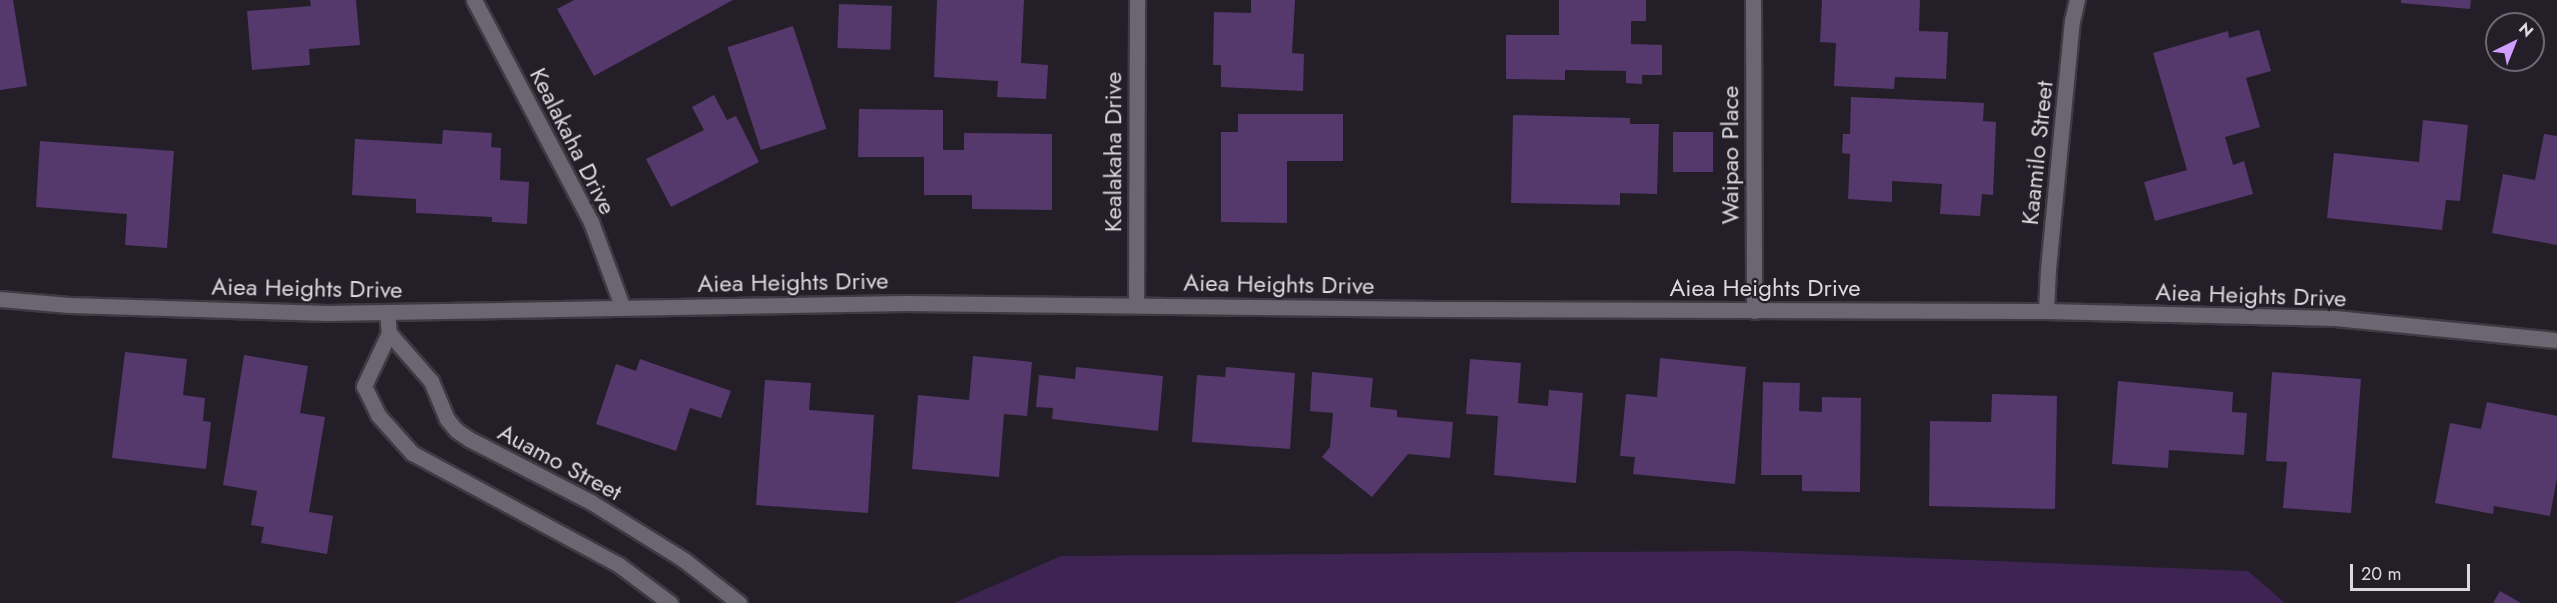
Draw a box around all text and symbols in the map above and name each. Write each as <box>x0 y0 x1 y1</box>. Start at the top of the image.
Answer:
north arrow <box>2485 12 2545 72</box>
text: N <box>2514 17 2539 43</box>
street label: Kealakaha Drive <box>524 63 622 219</box>
street label: Kealakaha Drive <box>1099 72 1127 232</box>
street label: Kaamilo Street <box>2015 80 2059 226</box>
street label: Waipao Place <box>1716 86 1744 224</box>
street label: Aiea Heights Drive <box>697 266 889 298</box>
street label: Aiea Heights Drive <box>1183 268 1375 300</box>
street label: Aiea Heights Drive <box>211 272 403 304</box>
street label: Aiea Heights Drive <box>1669 274 1861 302</box>
street label: Aiea Heights Drive <box>2155 277 2347 313</box>
street label: Auamo Street <box>493 417 627 507</box>
scale bar <box>2353 552 2473 590</box>
text: 20 m <box>2361 561 2401 587</box>

